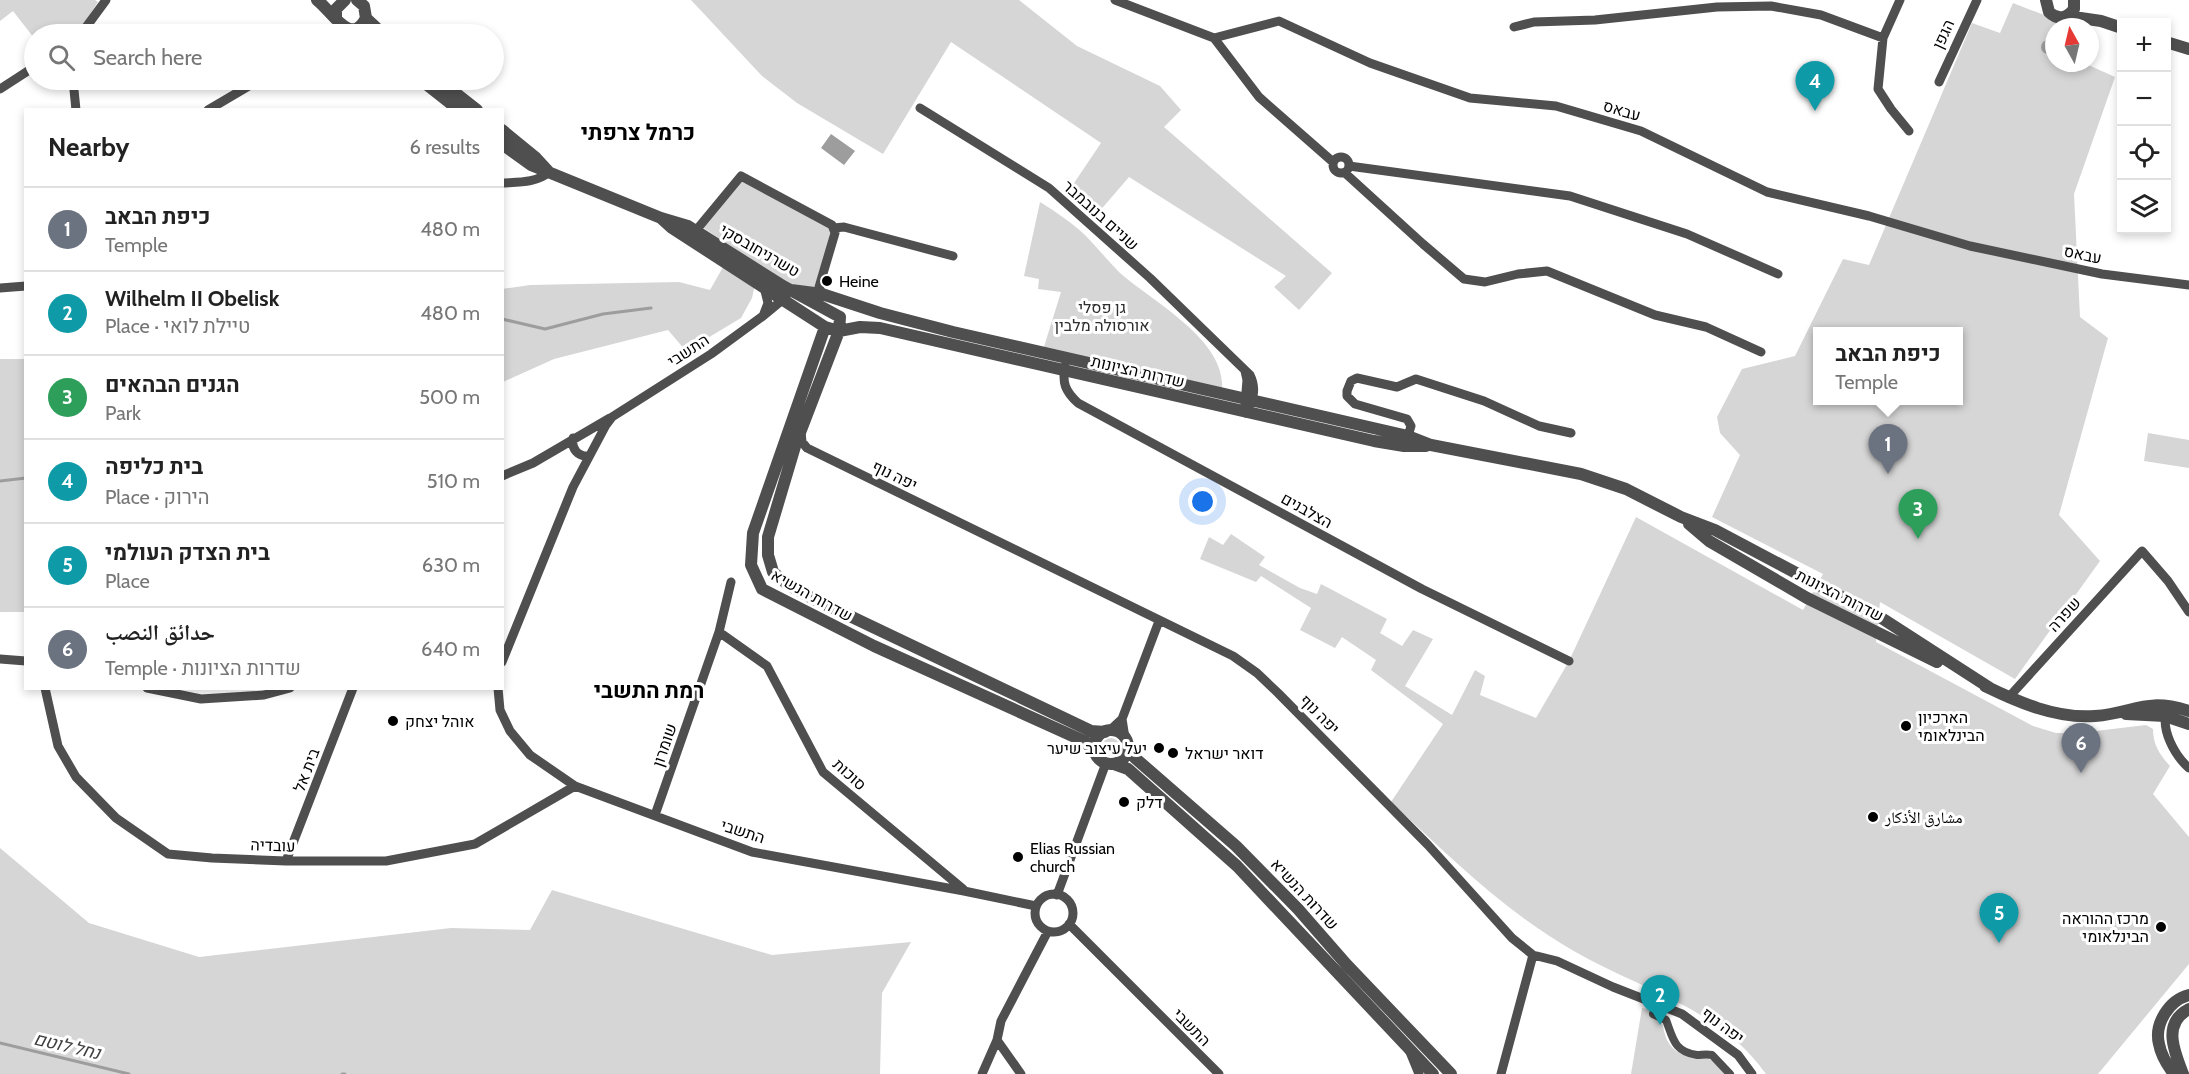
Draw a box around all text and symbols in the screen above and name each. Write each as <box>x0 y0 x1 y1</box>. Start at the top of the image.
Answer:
street label: הגפן <box>1928 16 1958 52</box>
north arrow <box>2045 18 2099 72</box>
map controls <box>2117 18 2171 234</box>
button: + <box>2117 18 2171 72</box>
search box <box>24 24 504 90</box>
icon: search <box>45 41 78 74</box>
text: Search here <box>93 44 202 71</box>
pin: 4 <box>1796 62 1834 111</box>
button: − <box>2117 72 2171 126</box>
street label: עבאס <box>1601 96 1643 125</box>
district label: כרמל צרפתי <box>581 119 695 146</box>
button: locate <box>2117 126 2171 180</box>
text: Nearby <box>48 131 129 163</box>
text: 6 results <box>409 135 480 159</box>
street label: שניים בנובמבר <box>1059 176 1143 254</box>
button: layers <box>2117 180 2171 234</box>
text: כיפת הבאב <box>105 203 211 230</box>
text: 1 <box>64 217 71 241</box>
text: 480 m <box>420 217 480 241</box>
street label: טשרניחובסקי <box>717 220 803 281</box>
text: Temple <box>105 233 168 257</box>
street label: עבאס <box>2062 241 2104 268</box>
place label: Heine <box>839 272 879 291</box>
marker: Heine <box>820 274 834 288</box>
text: Wilhelm II Obelisk <box>105 285 279 312</box>
park label: גן פסלי אורסולה מלבין <box>1054 298 1150 335</box>
text: 2 <box>62 301 73 325</box>
text: 480 m <box>420 301 480 325</box>
text: Place · טיילת לואי <box>105 314 250 338</box>
popup <box>1813 327 1963 405</box>
street label: התשבי <box>664 330 712 371</box>
text: כיפת הבאב <box>1835 340 1941 367</box>
street label: שדרות הציונות <box>1089 351 1187 391</box>
text: Temple <box>1835 370 1898 394</box>
text: הגנים הבהאים <box>105 371 240 398</box>
text: 3 <box>62 385 73 409</box>
text: 500 m <box>419 385 480 409</box>
text: Park <box>105 401 141 425</box>
pin: 1 <box>1868 424 1908 474</box>
text: בית כליפה <box>105 453 203 480</box>
street label: יפה נוף <box>869 456 920 494</box>
text: 4 <box>61 469 74 493</box>
text: 510 m <box>427 469 480 493</box>
text: Place · הירוק <box>105 485 210 509</box>
your location <box>1188 487 1217 516</box>
street label: הצלבנים <box>1278 489 1336 532</box>
pin: 3 <box>1898 490 1938 539</box>
text: בית הצדק העולמי <box>105 539 270 566</box>
text: 5 <box>62 553 73 577</box>
text: 630 m <box>422 553 480 577</box>
street label: שדרות הנשיא <box>768 565 856 626</box>
street label: שדרות הציונות <box>1793 565 1887 626</box>
text: Place <box>105 569 150 593</box>
street label: שפרה <box>2044 593 2085 636</box>
text: حدائق النصب <box>105 619 215 646</box>
text: 6 <box>62 637 73 661</box>
text: 640 m <box>421 637 480 661</box>
text: Temple · שדרות הציונות <box>105 656 301 680</box>
district label: רמת התשבי <box>594 677 704 704</box>
street label: יפה נוף <box>1296 691 1343 738</box>
place label: הארכיון הבינלאומי <box>1918 708 1985 745</box>
place label: אוהל יצחק <box>405 712 474 731</box>
marker: אוהל יצחק <box>386 714 400 728</box>
marker: הארכיון הבינלאומי <box>1899 719 1913 733</box>
street label: שומרון <box>648 721 681 769</box>
pin: 6 <box>2062 724 2100 773</box>
place label: יעל עיצוב שיער <box>1047 739 1147 758</box>
marker: יעל עיצוב שיער <box>1152 741 1166 755</box>
place label: דואר ישראל <box>1185 744 1264 763</box>
street label: בית אל <box>289 745 324 795</box>
marker: דואר ישראל <box>1166 746 1180 760</box>
street label: סוכות <box>829 755 870 794</box>
place label: דלק <box>1136 793 1163 812</box>
marker: דלק <box>1117 795 1131 809</box>
place label: مشارق الأذكار <box>1884 808 1963 828</box>
marker: مشارق الأذكار <box>1866 810 1880 824</box>
street label: התשבי <box>718 815 767 848</box>
street label: עובדיה <box>250 835 296 856</box>
place label: Elias Russian church <box>1030 839 1115 876</box>
marker: Elias Russian church <box>1011 850 1025 864</box>
street label: שדרות הנשיא <box>1267 855 1342 934</box>
pin: 5 <box>1980 894 2018 943</box>
place label: מרכז ההוראה הבינלאומי <box>2062 909 2149 946</box>
marker: מרכז ההוראה הבינלאומי <box>2154 920 2168 934</box>
pin: 2 <box>1640 976 1680 1025</box>
street label: יפה נוף <box>1698 1003 1748 1047</box>
street label: התשבי <box>1169 1005 1214 1050</box>
water label: נחל לוטם <box>32 1028 104 1065</box>

